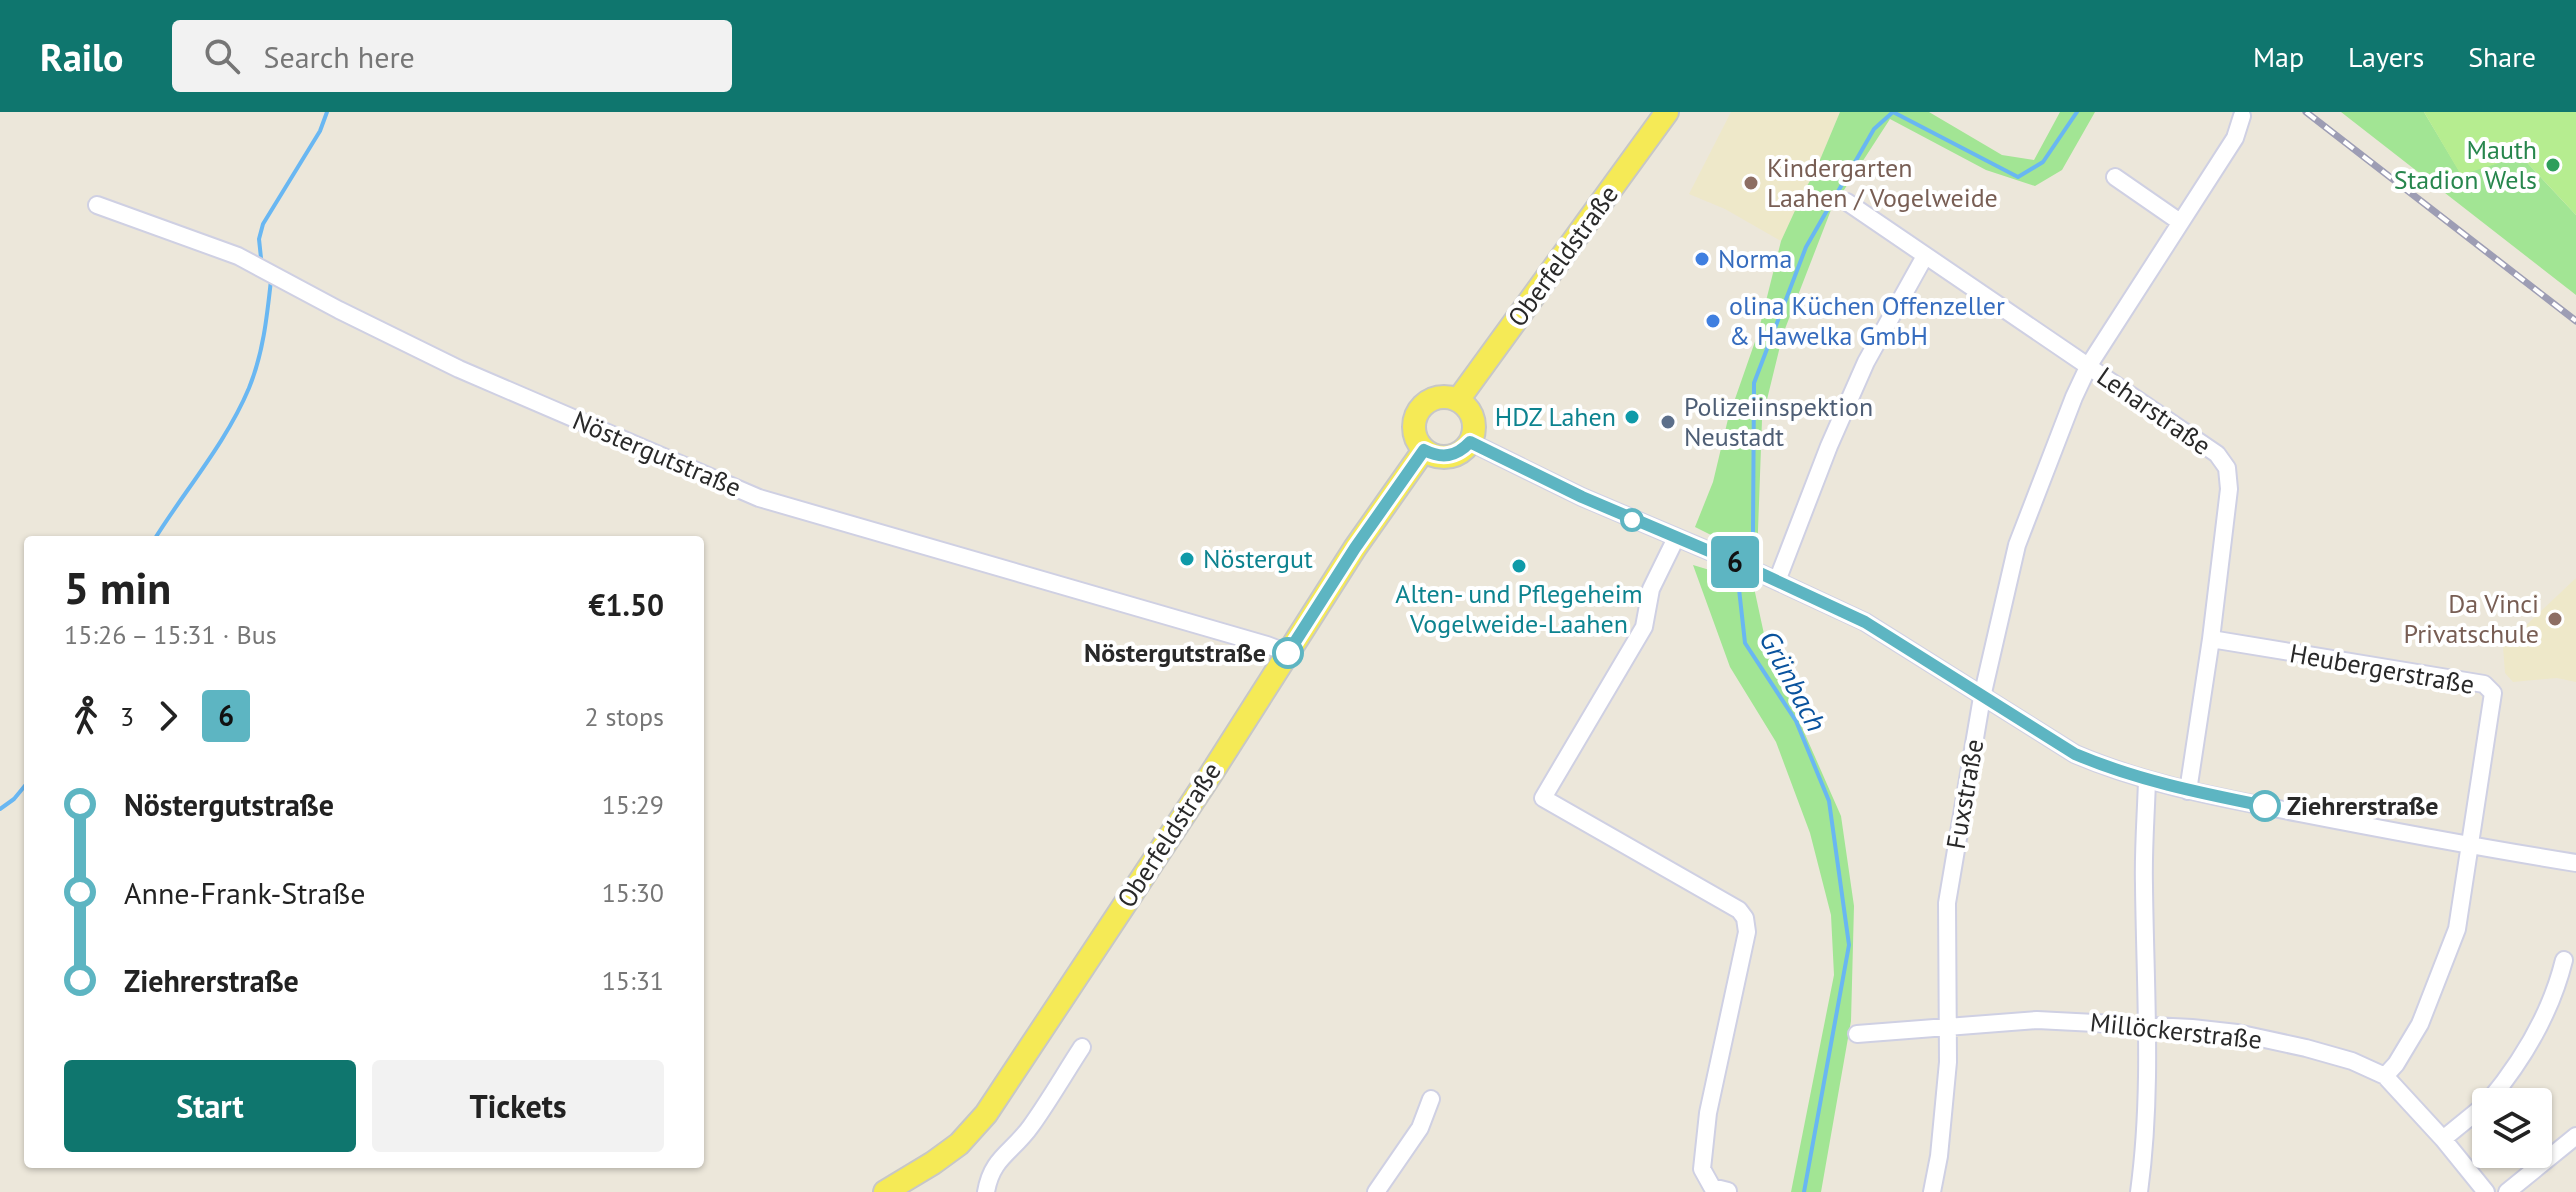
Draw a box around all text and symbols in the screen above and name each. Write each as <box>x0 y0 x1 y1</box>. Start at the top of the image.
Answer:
search box <box>172 20 732 92</box>
text: Railo <box>40 32 124 81</box>
icon: search <box>200 34 244 78</box>
text: Search here <box>264 37 415 76</box>
text: Map <box>2253 38 2304 75</box>
text: Layers <box>2348 38 2424 75</box>
text: Share <box>2468 38 2536 75</box>
place label: Mauth Stadion Wels <box>2394 133 2537 196</box>
place label: Kindergarten Laahen / Vogelweide <box>1767 151 1998 214</box>
marker: Mauth Stadion Wels <box>2544 156 2562 174</box>
marker: Kindergarten Laahen / Vogelweide <box>1742 174 1760 192</box>
street label: Oberfeldstraße <box>1500 179 1625 333</box>
place label: Norma <box>1718 242 1792 275</box>
marker: Norma <box>1693 250 1711 268</box>
place label: olina Küchen Offenzeller & Hawelka GmbH <box>1729 289 2005 352</box>
marker: olina Küchen Offenzeller & Hawelka GmbH <box>1704 312 1722 330</box>
street label: Leharstraße <box>2091 359 2217 462</box>
place label: Polizeiinspektion Neustadt <box>1684 390 1873 453</box>
place label: HDZ Lahen <box>1495 400 1616 433</box>
street label: Nöstergutstraße <box>568 403 746 504</box>
marker: HDZ Lahen <box>1623 408 1641 426</box>
marker: Polizeiinspektion Neustadt <box>1659 413 1677 431</box>
unlabelled marker <box>1621 509 1643 531</box>
line badge: 6 <box>1709 536 1761 588</box>
place label: Nöstergut <box>1203 542 1313 575</box>
text: 6 <box>1727 543 1743 580</box>
marker: Nöstergut <box>1178 550 1196 568</box>
marker: Alten- und Pflegeheim Vogelweide-Laahen <box>1510 557 1528 575</box>
text: 5 min <box>64 559 171 616</box>
place label: Alten- und Pflegeheim Vogelweide-Laahen <box>1395 577 1643 640</box>
text: €1.50 <box>589 585 664 624</box>
place label: Da Vinci Privatschule <box>2404 587 2539 650</box>
marker: Da Vinci Privatschule <box>2546 610 2564 628</box>
text: 15:26 – 15:31 · Bus <box>64 618 277 651</box>
water label: Grünbach <box>1751 624 1835 738</box>
place label: Nöstergutstraße <box>1084 636 1266 669</box>
street label: Heubergerstraße <box>2287 636 2477 701</box>
marker: Nöstergutstraße <box>1273 638 1303 668</box>
icon: walk <box>64 694 108 738</box>
icon: forward <box>146 694 190 738</box>
text: 6 <box>218 697 234 734</box>
text: 3 <box>120 700 134 733</box>
text: 2 stops <box>584 700 664 733</box>
street label: Fuxstraße <box>1939 736 1990 851</box>
street label: Oberfeldstraße <box>1109 756 1228 914</box>
text: Nöstergutstraße <box>124 785 334 824</box>
text: 15:29 <box>602 788 664 821</box>
place label: Ziehrerstraße <box>2287 789 2439 822</box>
marker: Ziehrerstraße <box>2250 791 2280 821</box>
text: Anne-Frank-Straße <box>124 873 365 912</box>
text: 15:30 <box>602 876 664 909</box>
text: Ziehrerstraße <box>124 961 299 1000</box>
text: 15:31 <box>602 964 664 997</box>
street label: Millöckerstraße <box>2088 1005 2264 1056</box>
button: Start <box>64 1060 356 1152</box>
button: Tickets <box>372 1060 664 1152</box>
map controls <box>2472 1088 2552 1168</box>
button: layers <box>2472 1088 2552 1168</box>

